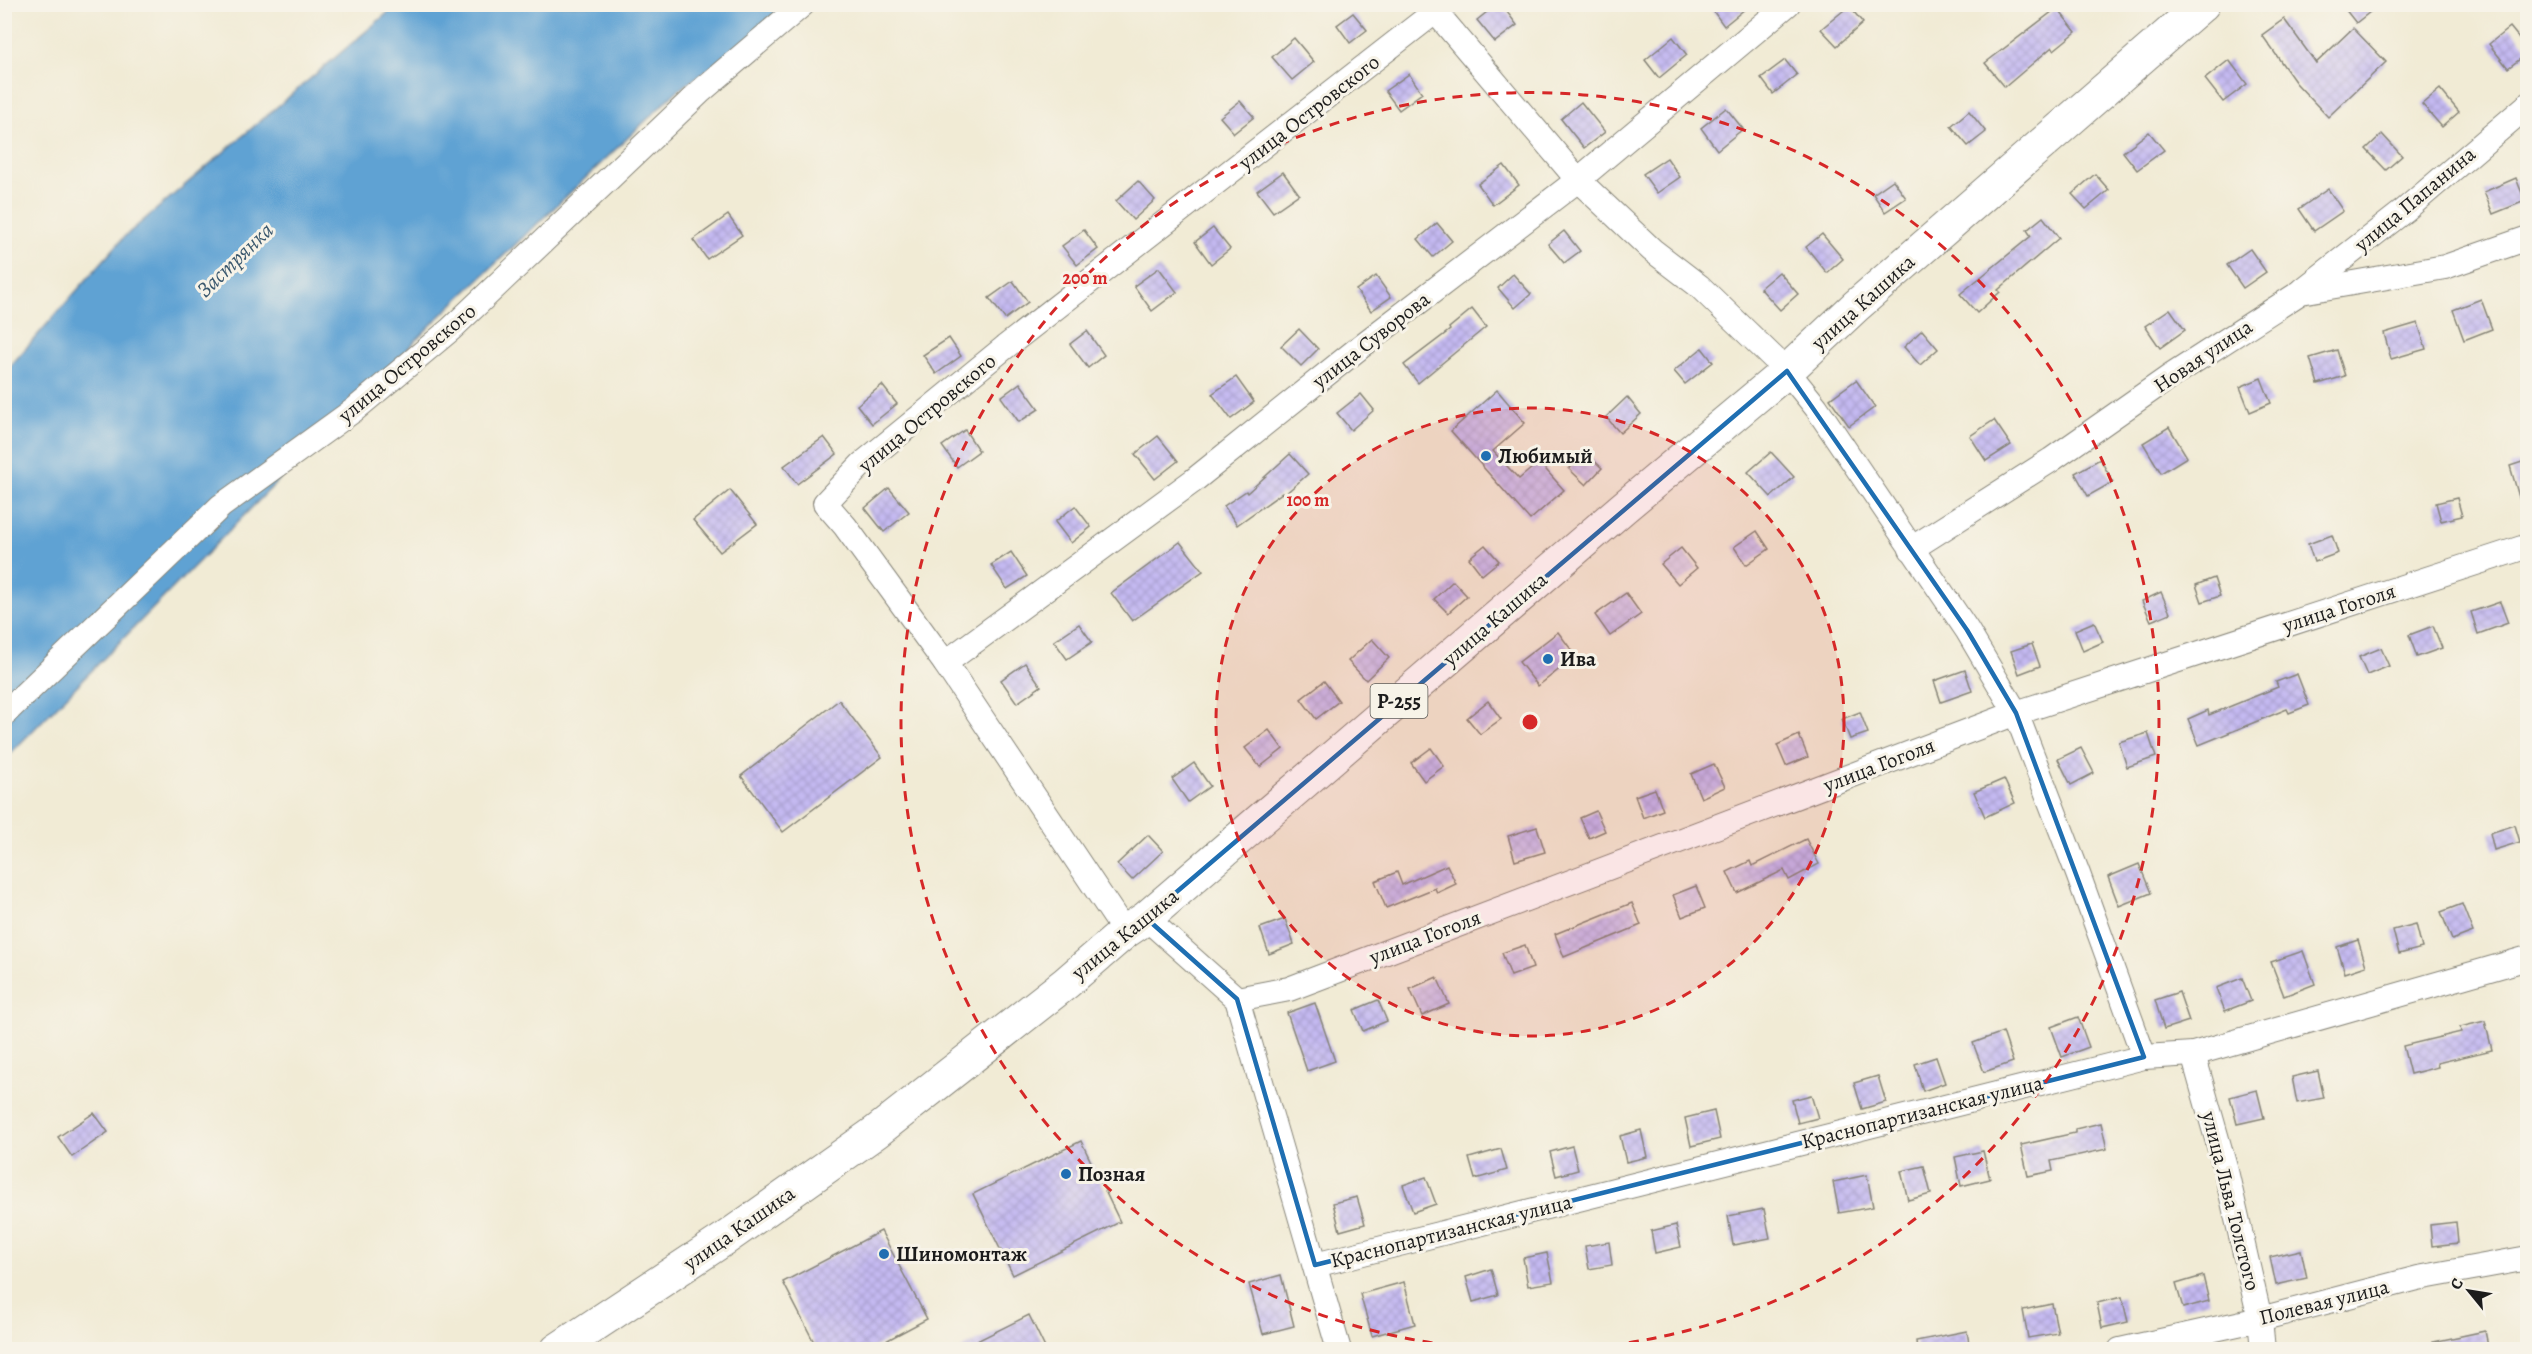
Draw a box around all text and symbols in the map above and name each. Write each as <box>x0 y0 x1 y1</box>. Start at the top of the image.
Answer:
street label: улица Островского <box>1232 48 1385 177</box>
street label: улица Папанина <box>2348 140 2482 259</box>
water label: Застрянка <box>190 216 280 304</box>
street label: улица Кашика <box>1804 248 1921 357</box>
text: 200 m <box>1062 266 1108 290</box>
street label: улица Суворова <box>1306 285 1436 395</box>
street label: улица Островского <box>331 297 482 430</box>
street label: Новая улица <box>2148 312 2258 399</box>
street label: улица Островского <box>851 347 1002 480</box>
place label: Любимый <box>1498 442 1593 470</box>
marker: Любимый <box>1479 449 1493 463</box>
text: 100 m <box>1287 488 1329 512</box>
street label: улица Кашика <box>1436 565 1554 673</box>
street label: улица Гоголя <box>2278 577 2399 640</box>
place label: Ива <box>1560 645 1596 673</box>
marker: Ива <box>1541 652 1555 666</box>
road number: Р-255 <box>1370 684 1428 718</box>
centre of rings <box>1520 712 1540 732</box>
street label: улица Гоголя <box>1818 731 1939 799</box>
street label: улица Кашика <box>1065 882 1185 987</box>
street label: улица Гоголя <box>1364 903 1485 971</box>
street label: Краснопартизанская улица <box>1798 1068 2046 1156</box>
street label: улица Льва Толстого <box>2195 1107 2267 1294</box>
place label: Позная <box>1078 1160 1145 1188</box>
marker: Позная <box>1059 1167 1073 1181</box>
street label: улица Кашика <box>677 1179 801 1277</box>
street label: Краснопартизанская улица <box>1327 1187 1575 1275</box>
place label: Шиномонтаж <box>896 1240 1027 1268</box>
marker: Шиномонтаж <box>877 1247 891 1261</box>
north arrow <box>2439 1261 2499 1321</box>
street label: Полевая улица <box>2256 1272 2392 1332</box>
text: С <box>2445 1274 2469 1294</box>

